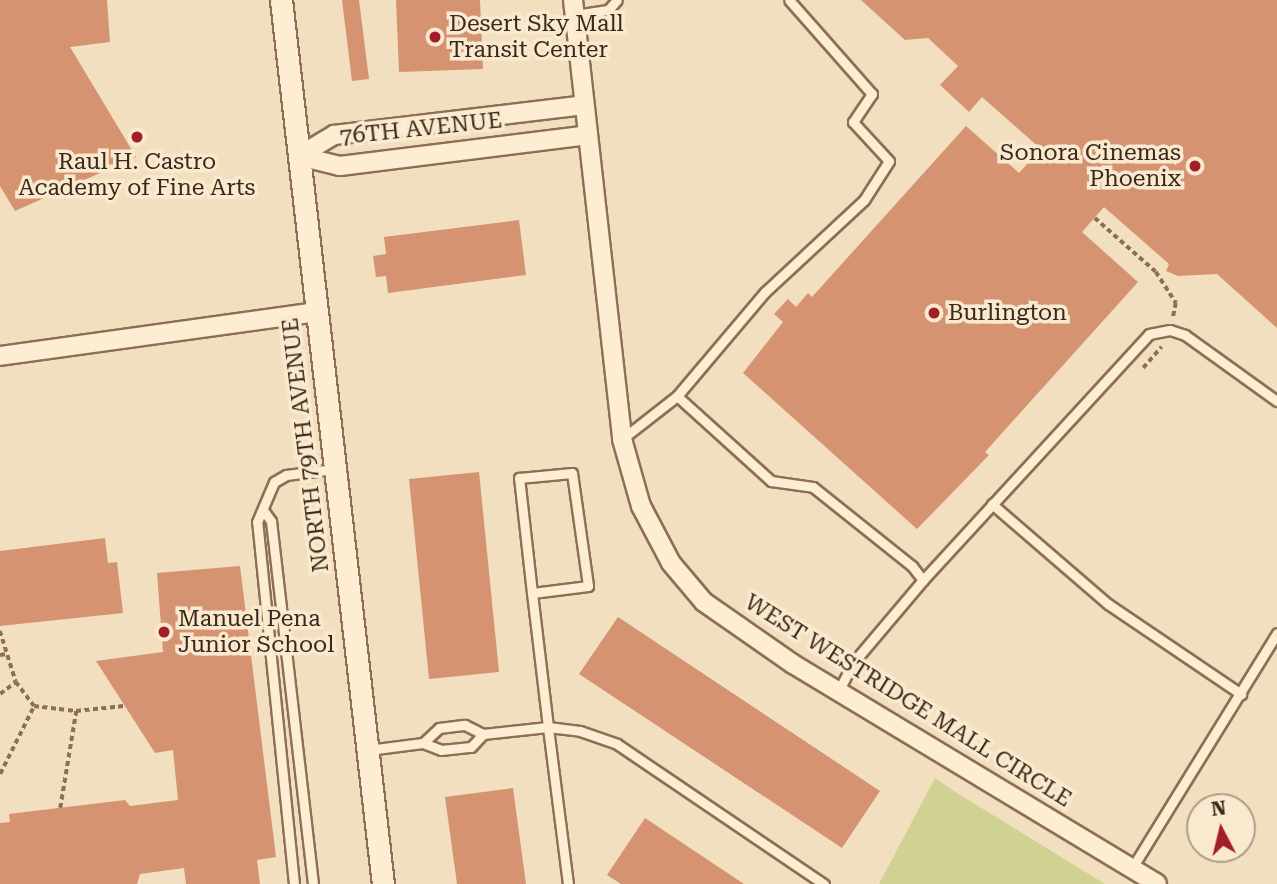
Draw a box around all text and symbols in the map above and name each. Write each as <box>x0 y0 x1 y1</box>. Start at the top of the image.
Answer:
place label: Desert Sky Mall Transit Center <box>449 10 624 64</box>
marker: Desert Sky Mall Transit Center <box>427 29 443 45</box>
street label: 76TH AVENUE <box>338 107 504 151</box>
marker: Raul H. Castro Academy of Fine Arts <box>129 129 145 145</box>
place label: Sonora Cinemas Phoenix <box>1000 139 1181 193</box>
place label: Raul H. Castro Academy of Fine Arts <box>18 148 256 202</box>
marker: Sonora Cinemas Phoenix <box>1187 158 1203 174</box>
place label: Burlington <box>948 299 1067 327</box>
marker: Burlington <box>926 305 942 321</box>
street label: NORTH 79TH AVENUE <box>277 316 335 574</box>
street label: WEST WESTRIDGE MALL CIRCLE <box>739 589 1077 813</box>
place label: Manuel Pena Junior School <box>178 605 334 659</box>
marker: Manuel Pena Junior School <box>156 624 172 640</box>
north arrow <box>1186 793 1256 863</box>
text: N <box>1210 796 1227 821</box>

